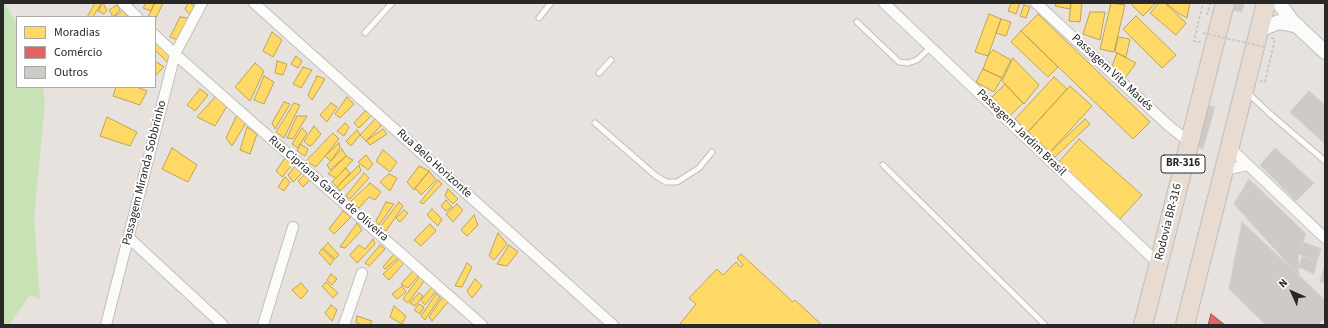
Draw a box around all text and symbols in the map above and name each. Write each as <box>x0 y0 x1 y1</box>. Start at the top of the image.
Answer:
legend <box>16 16 156 88</box>
text: Moradias <box>54 24 100 41</box>
street label: Passagem Vita Maués <box>1068 31 1156 115</box>
text: Comércio <box>54 44 102 61</box>
text: Outros <box>54 64 88 81</box>
street label: Passagem Jardim Brasil <box>973 87 1069 179</box>
street label: Passagem Miranda Sobbrinho <box>120 99 170 247</box>
street label: Rua Belo Horizonte <box>393 126 475 202</box>
street label: Rua Cipriana Garcia de Oliveira <box>265 133 391 245</box>
road number: BR-316 <box>1161 155 1205 173</box>
street label: Rodovia BR-316 <box>1153 182 1185 262</box>
north arrow <box>1272 272 1312 312</box>
text: N <box>1275 275 1291 291</box>

